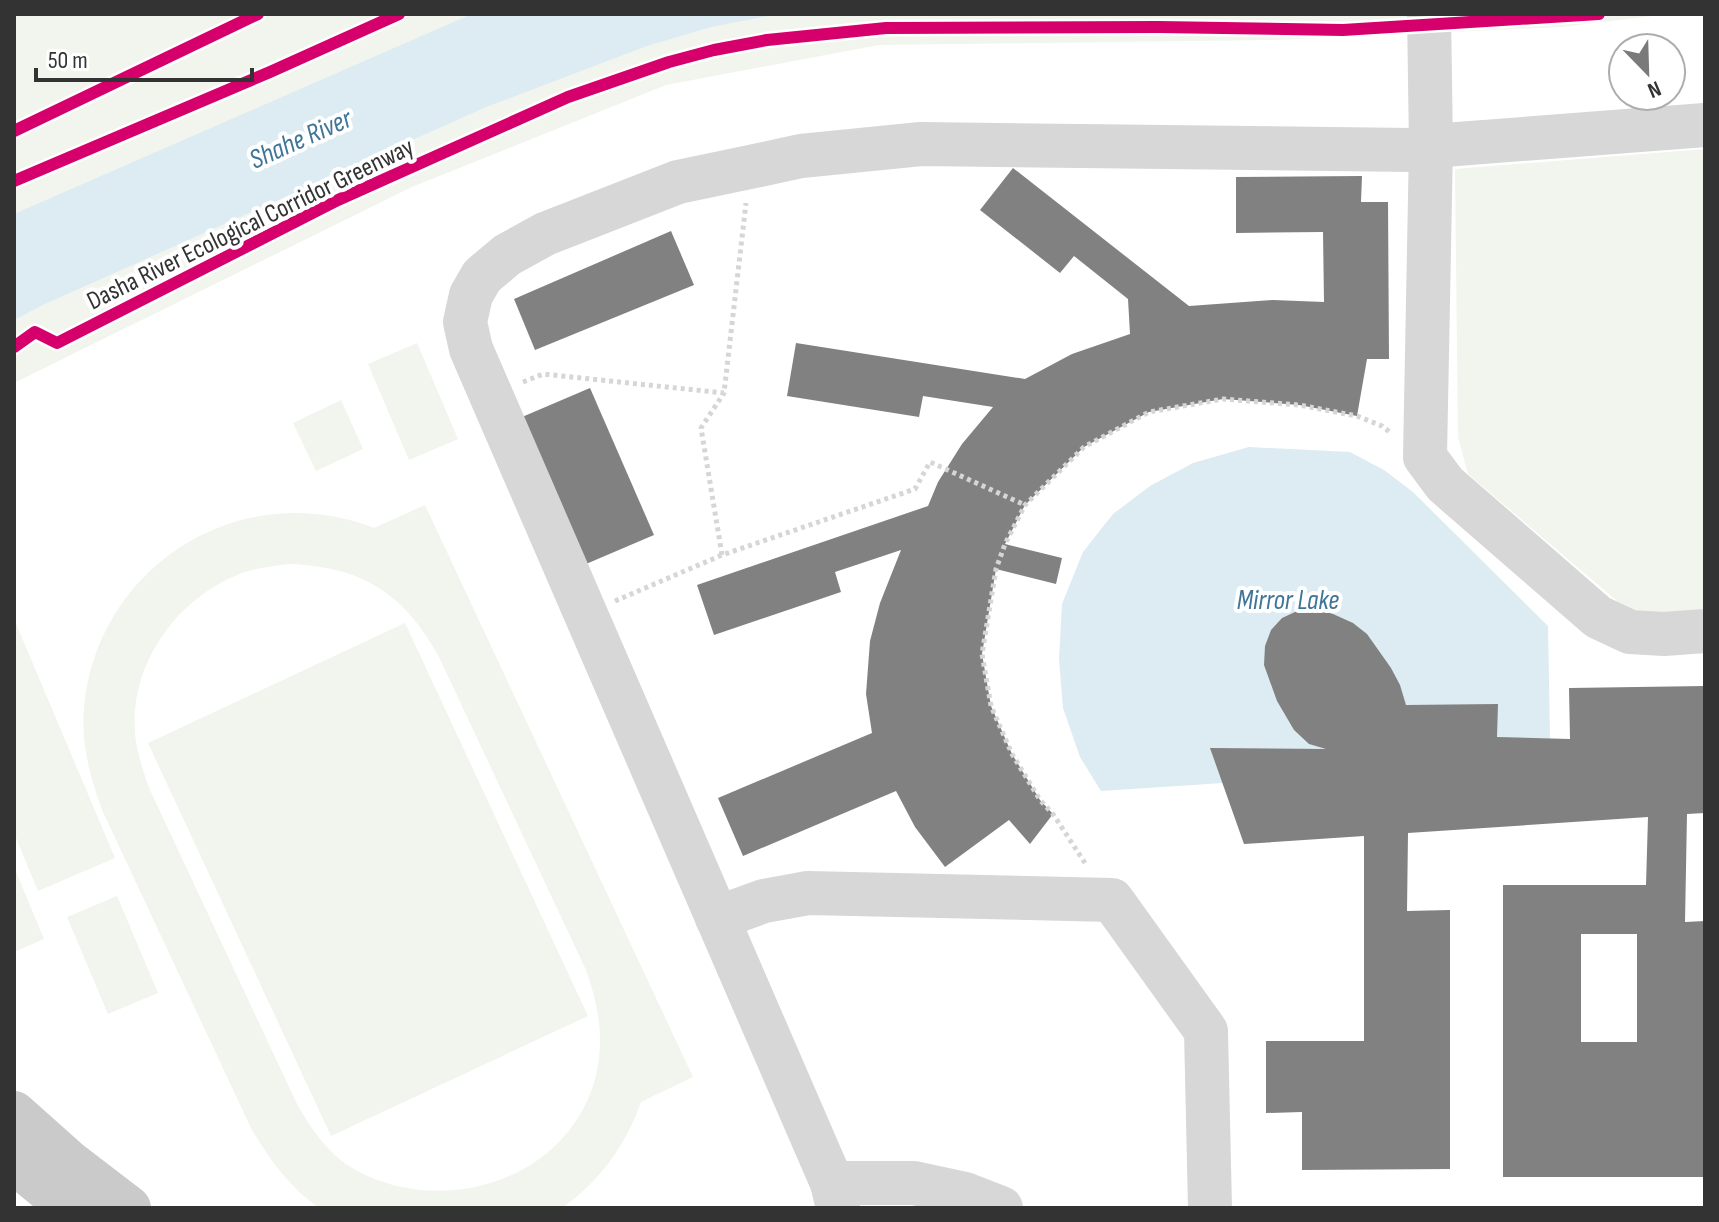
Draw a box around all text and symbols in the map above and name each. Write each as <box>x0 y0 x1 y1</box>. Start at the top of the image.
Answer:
scale bar <box>36 32 252 82</box>
north arrow <box>1607 32 1687 112</box>
text: 50 m <box>48 46 88 75</box>
text: N <box>1644 74 1665 104</box>
water label: Shahe River <box>244 102 358 177</box>
street label: Dasha River Ecological Corridor Greenway <box>82 132 419 317</box>
water label: Mirror Lake <box>1237 584 1339 617</box>

